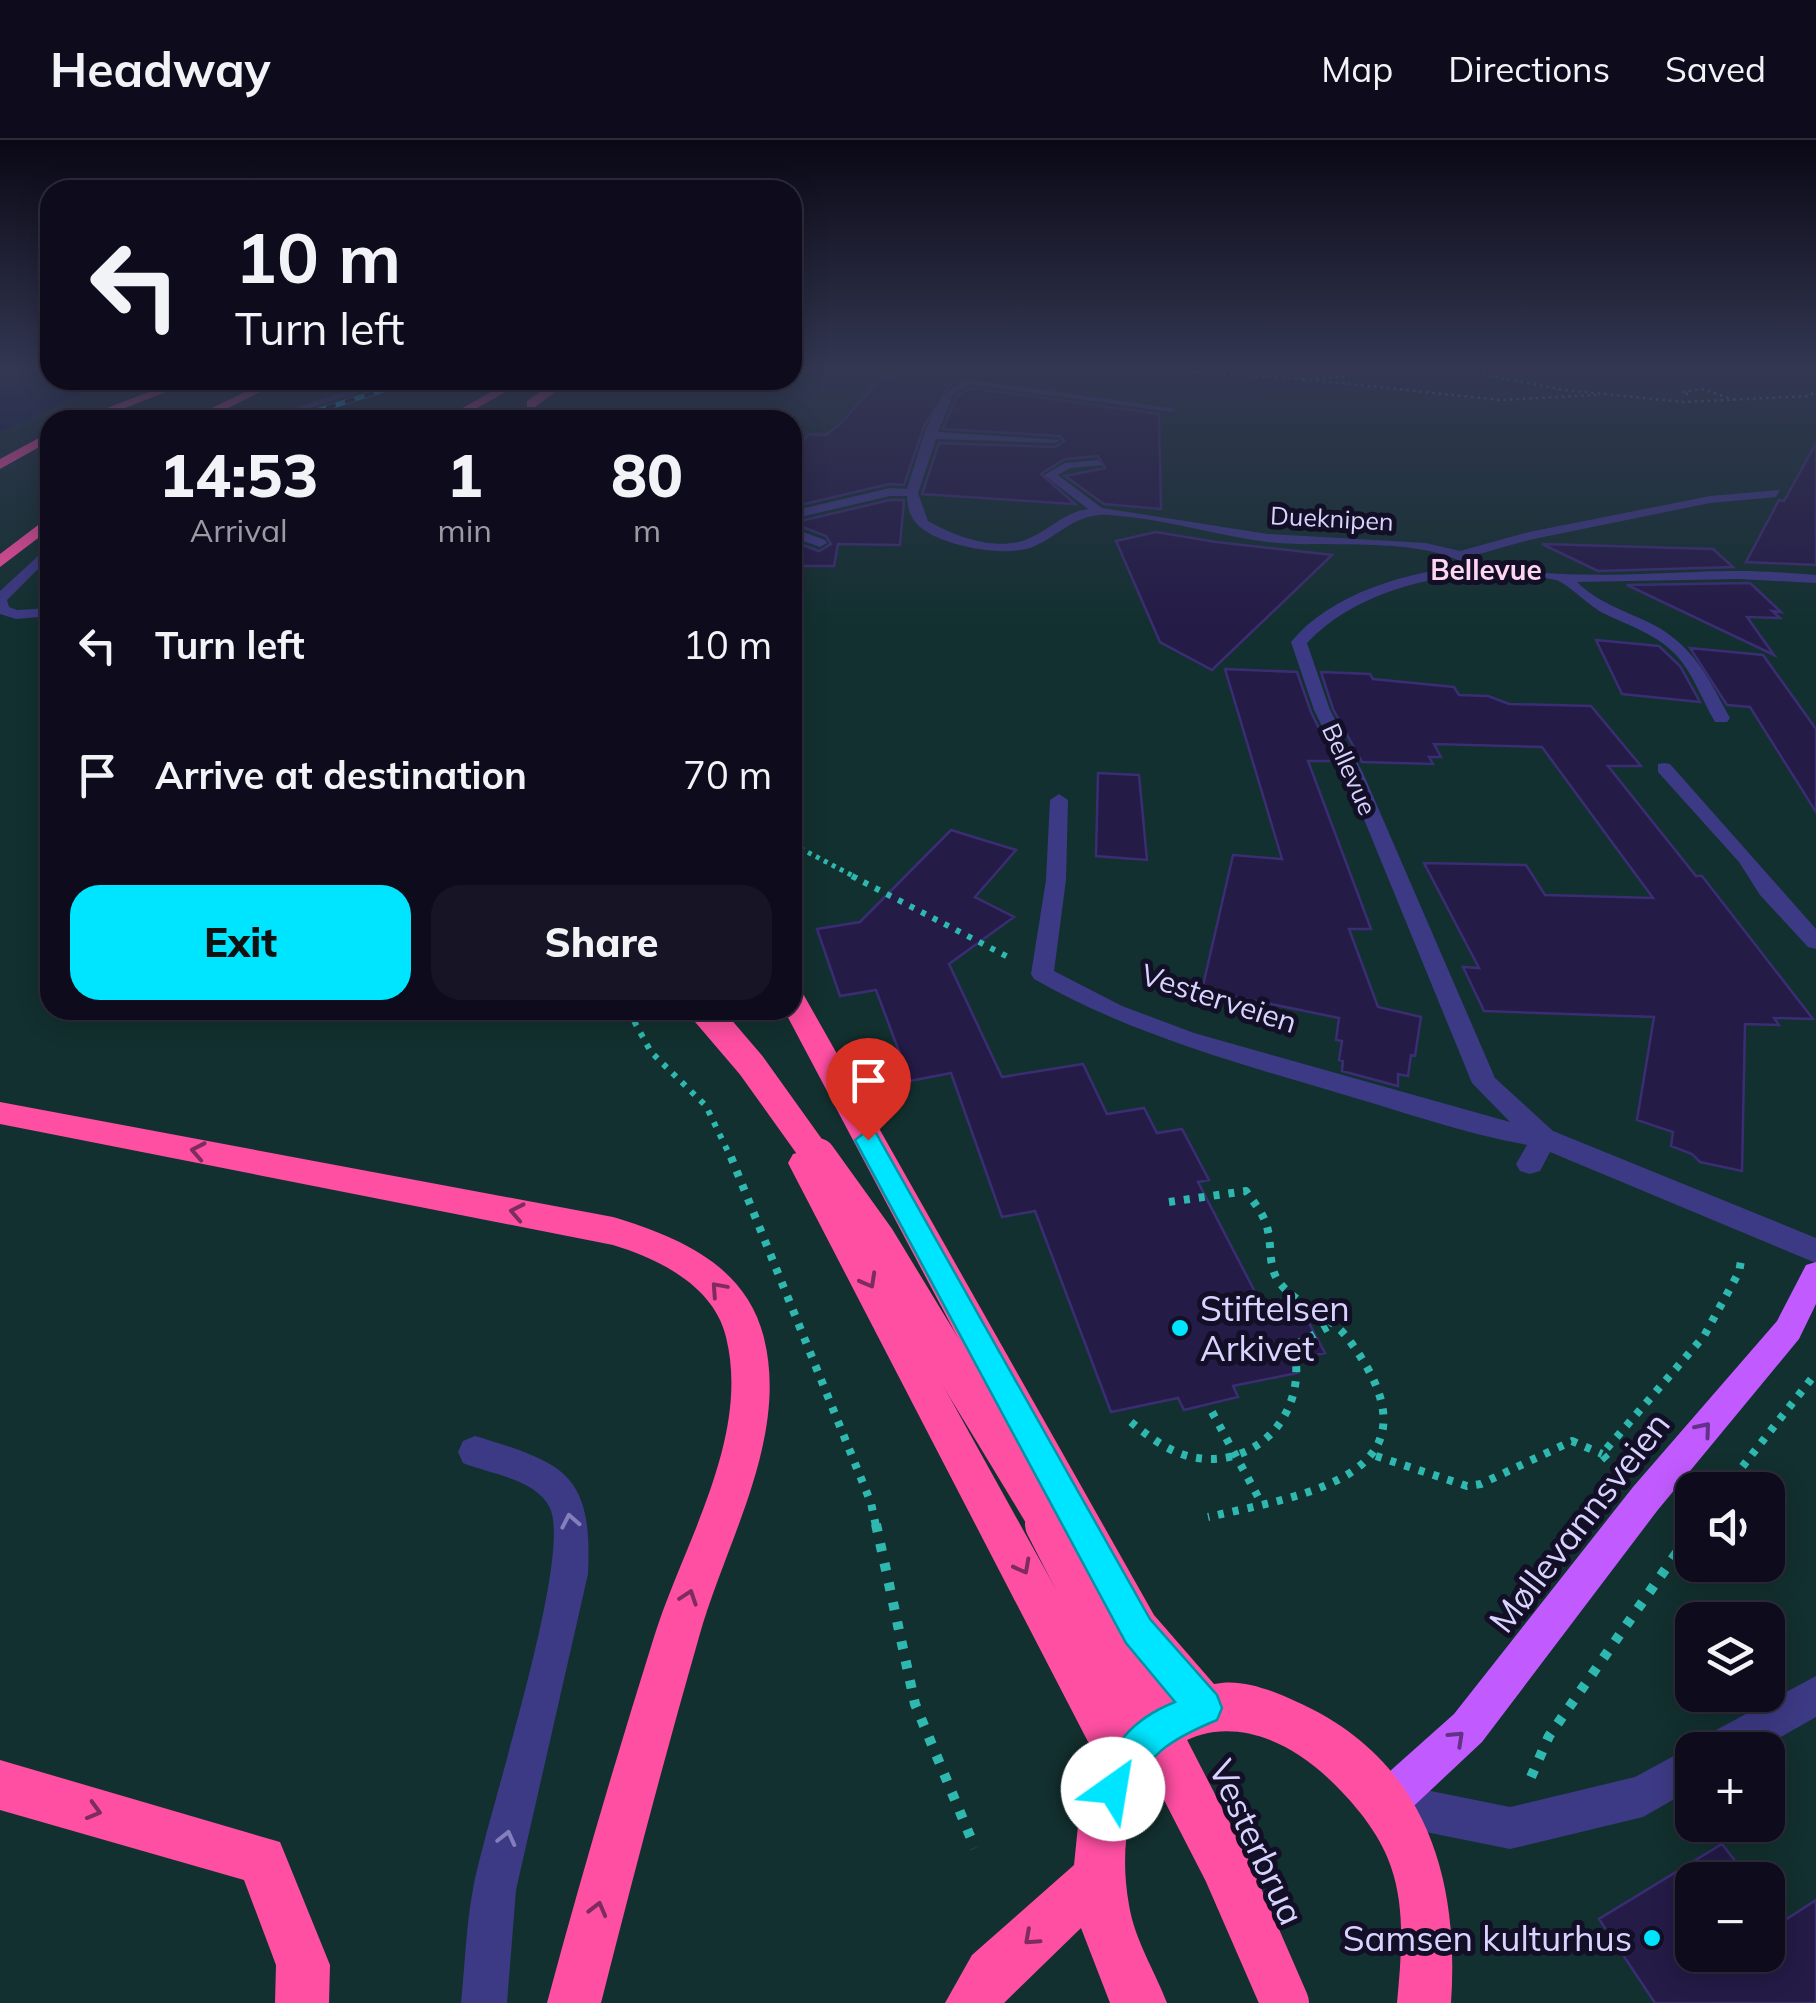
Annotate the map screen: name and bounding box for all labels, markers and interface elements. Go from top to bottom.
text: Headway [50,39,270,99]
text: Map [1321,47,1393,91]
text: Directions [1448,47,1610,91]
text: Saved [1665,47,1766,91]
text: 10 m [235,213,401,301]
icon: left [70,220,200,350]
text: Turn left [235,300,404,356]
text: 14:53 [159,437,319,512]
text: 1 [447,437,483,512]
text: 80 [611,437,683,512]
street label: Dueknipen [1270,499,1394,537]
text: Arrival [190,510,288,550]
text: min [438,510,492,550]
text: m [633,510,661,550]
district label: Bellevue [1430,552,1542,587]
icon: left [70,618,125,673]
text: Turn left [155,621,305,669]
text: 10 m [683,621,772,669]
street label: Bellevue [1316,718,1384,820]
icon: arrive [70,748,125,803]
text: Arrive at destination [155,751,527,799]
text: 70 m [683,751,772,799]
button: Exit [70,885,411,1000]
button: Share [431,885,772,1000]
street label: Vesterveien [1136,955,1302,1041]
pin [826,1038,911,1141]
icon: arrive [841,1053,896,1108]
one-way arrow [190,1141,206,1162]
one-way arrow [509,1203,526,1224]
one-way arrow [857,1270,876,1289]
one-way arrow [712,1282,730,1301]
place label: Stiftelsen Arkivet [1200,1286,1350,1370]
marker: Stiftelsen Arkivet [1169,1317,1191,1339]
street label: Møllevannsveien [1479,1403,1679,1641]
one-way arrow [1692,1423,1710,1441]
map controls [1675,1472,1785,1972]
button: sound [1675,1472,1785,1582]
one-way arrow [561,1513,582,1530]
one-way arrow [1011,1557,1031,1575]
one-way arrow [678,1589,698,1606]
button: layers [1675,1602,1785,1712]
one-way arrow [1446,1732,1464,1750]
button: + [1675,1732,1785,1842]
position arrow [1061,1737,1165,1841]
street label: Vesterbrua [1200,1752,1314,1932]
one-way arrow [85,1800,102,1821]
one-way arrow [495,1829,516,1847]
button: − [1675,1862,1785,1972]
one-way arrow [587,1901,608,1918]
place label: Samsen kulturhus [1343,1916,1632,1960]
one-way arrow [1024,1926,1043,1944]
marker: Samsen kulturhus [1641,1927,1663,1949]

